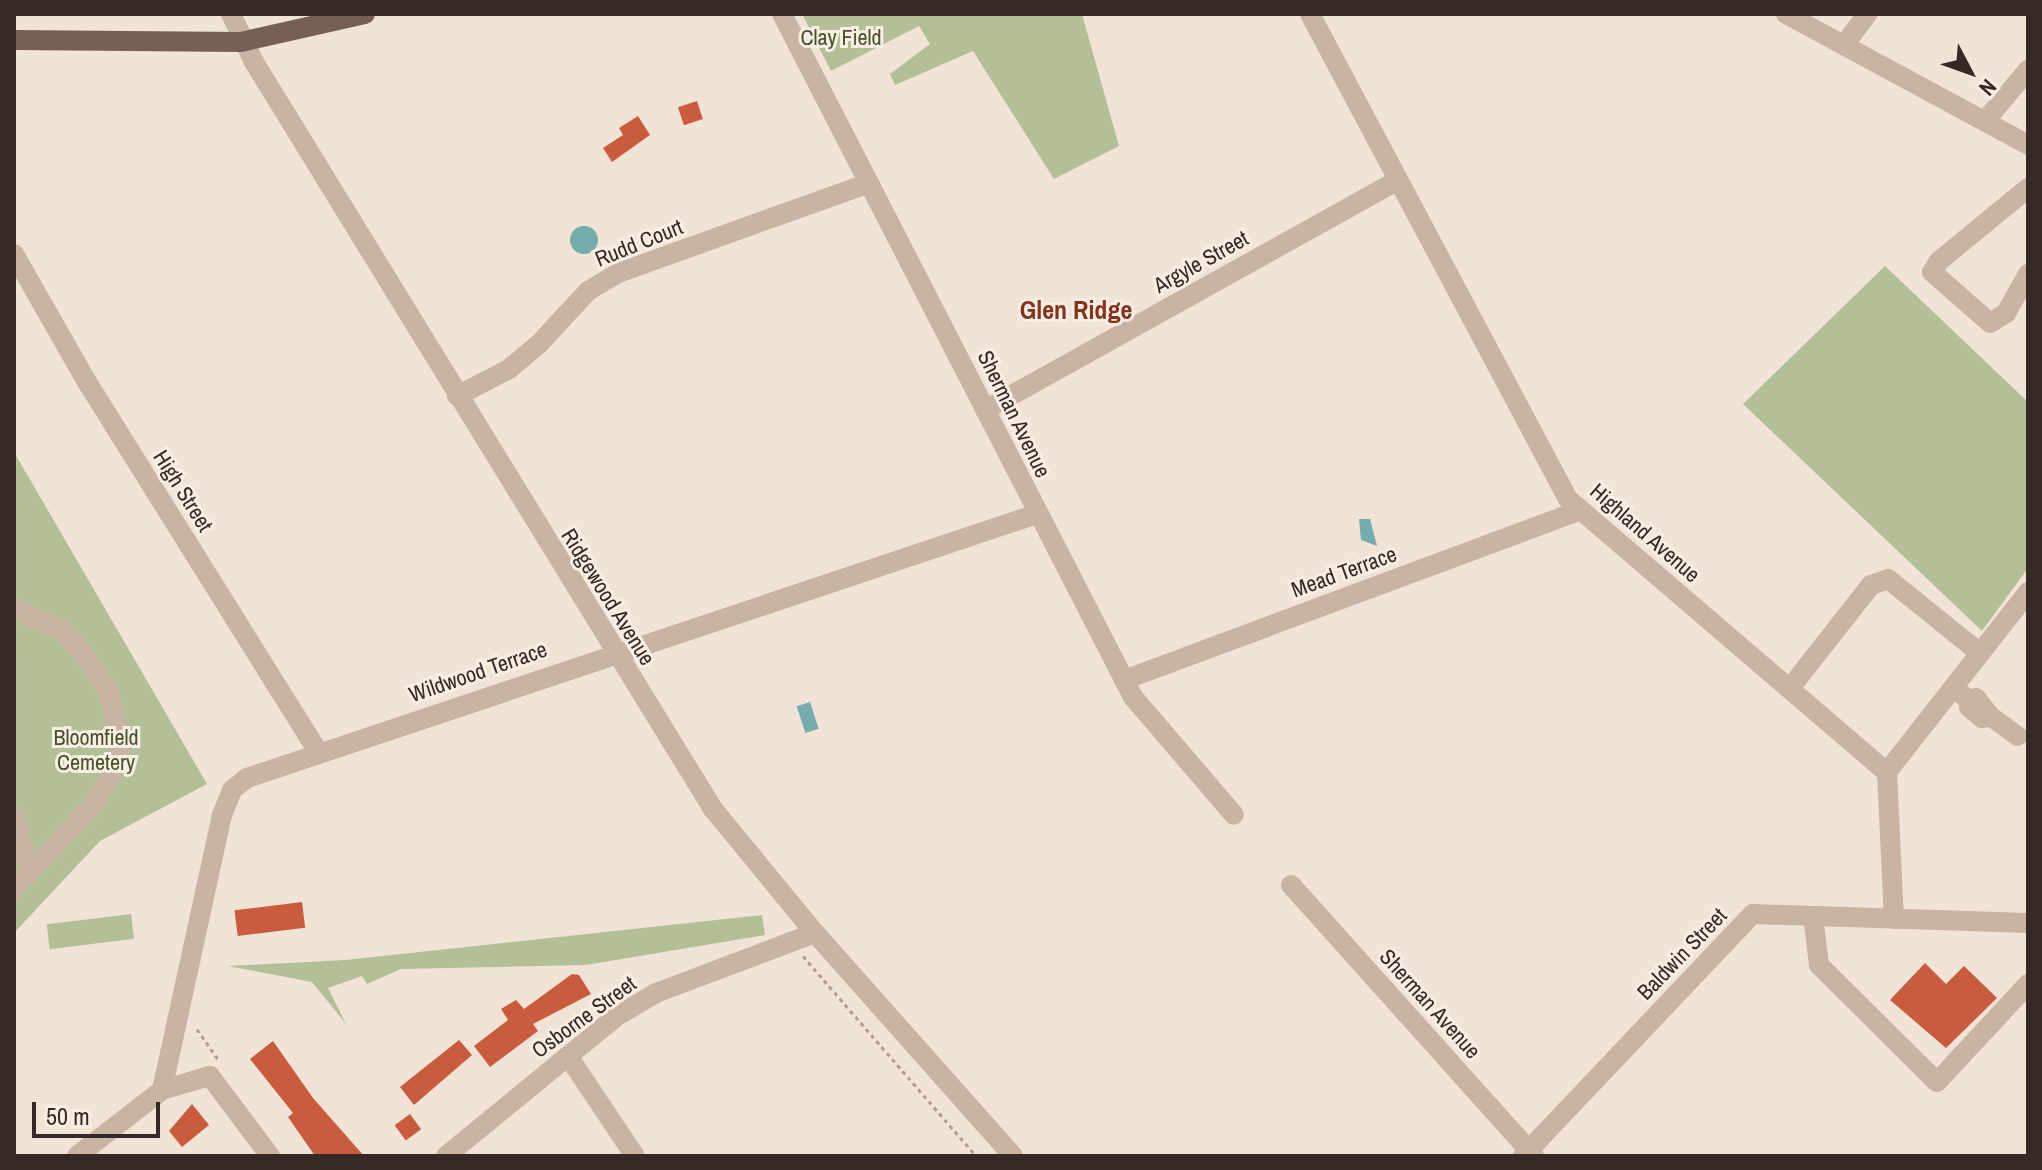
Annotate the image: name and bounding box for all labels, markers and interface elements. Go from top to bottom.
park label: Clay Field [800,25,882,51]
north arrow [1930,32,2010,112]
text: N [1973,73,2004,103]
street label: Rudd Court [591,213,687,273]
street label: Argyle Street [1149,225,1253,299]
district label: Glen Ridge [1020,294,1132,326]
street label: Sherman Avenue [972,346,1056,482]
street label: High Street [148,445,218,537]
street label: Highland Avenue [1584,478,1706,588]
street label: Ridgewood Avenue [555,523,661,671]
street label: Mead Terrace [1288,541,1400,603]
street label: Wildwood Terrace [405,636,551,708]
park label: Bloomfield Cemetery [53,724,139,776]
street label: Baldwin Street [1632,903,1732,1005]
street label: Sherman Avenue [1374,943,1486,1065]
street label: Osborne Street [527,970,641,1064]
scale bar [36,1086,164,1136]
text: 50 m [46,1100,90,1132]

